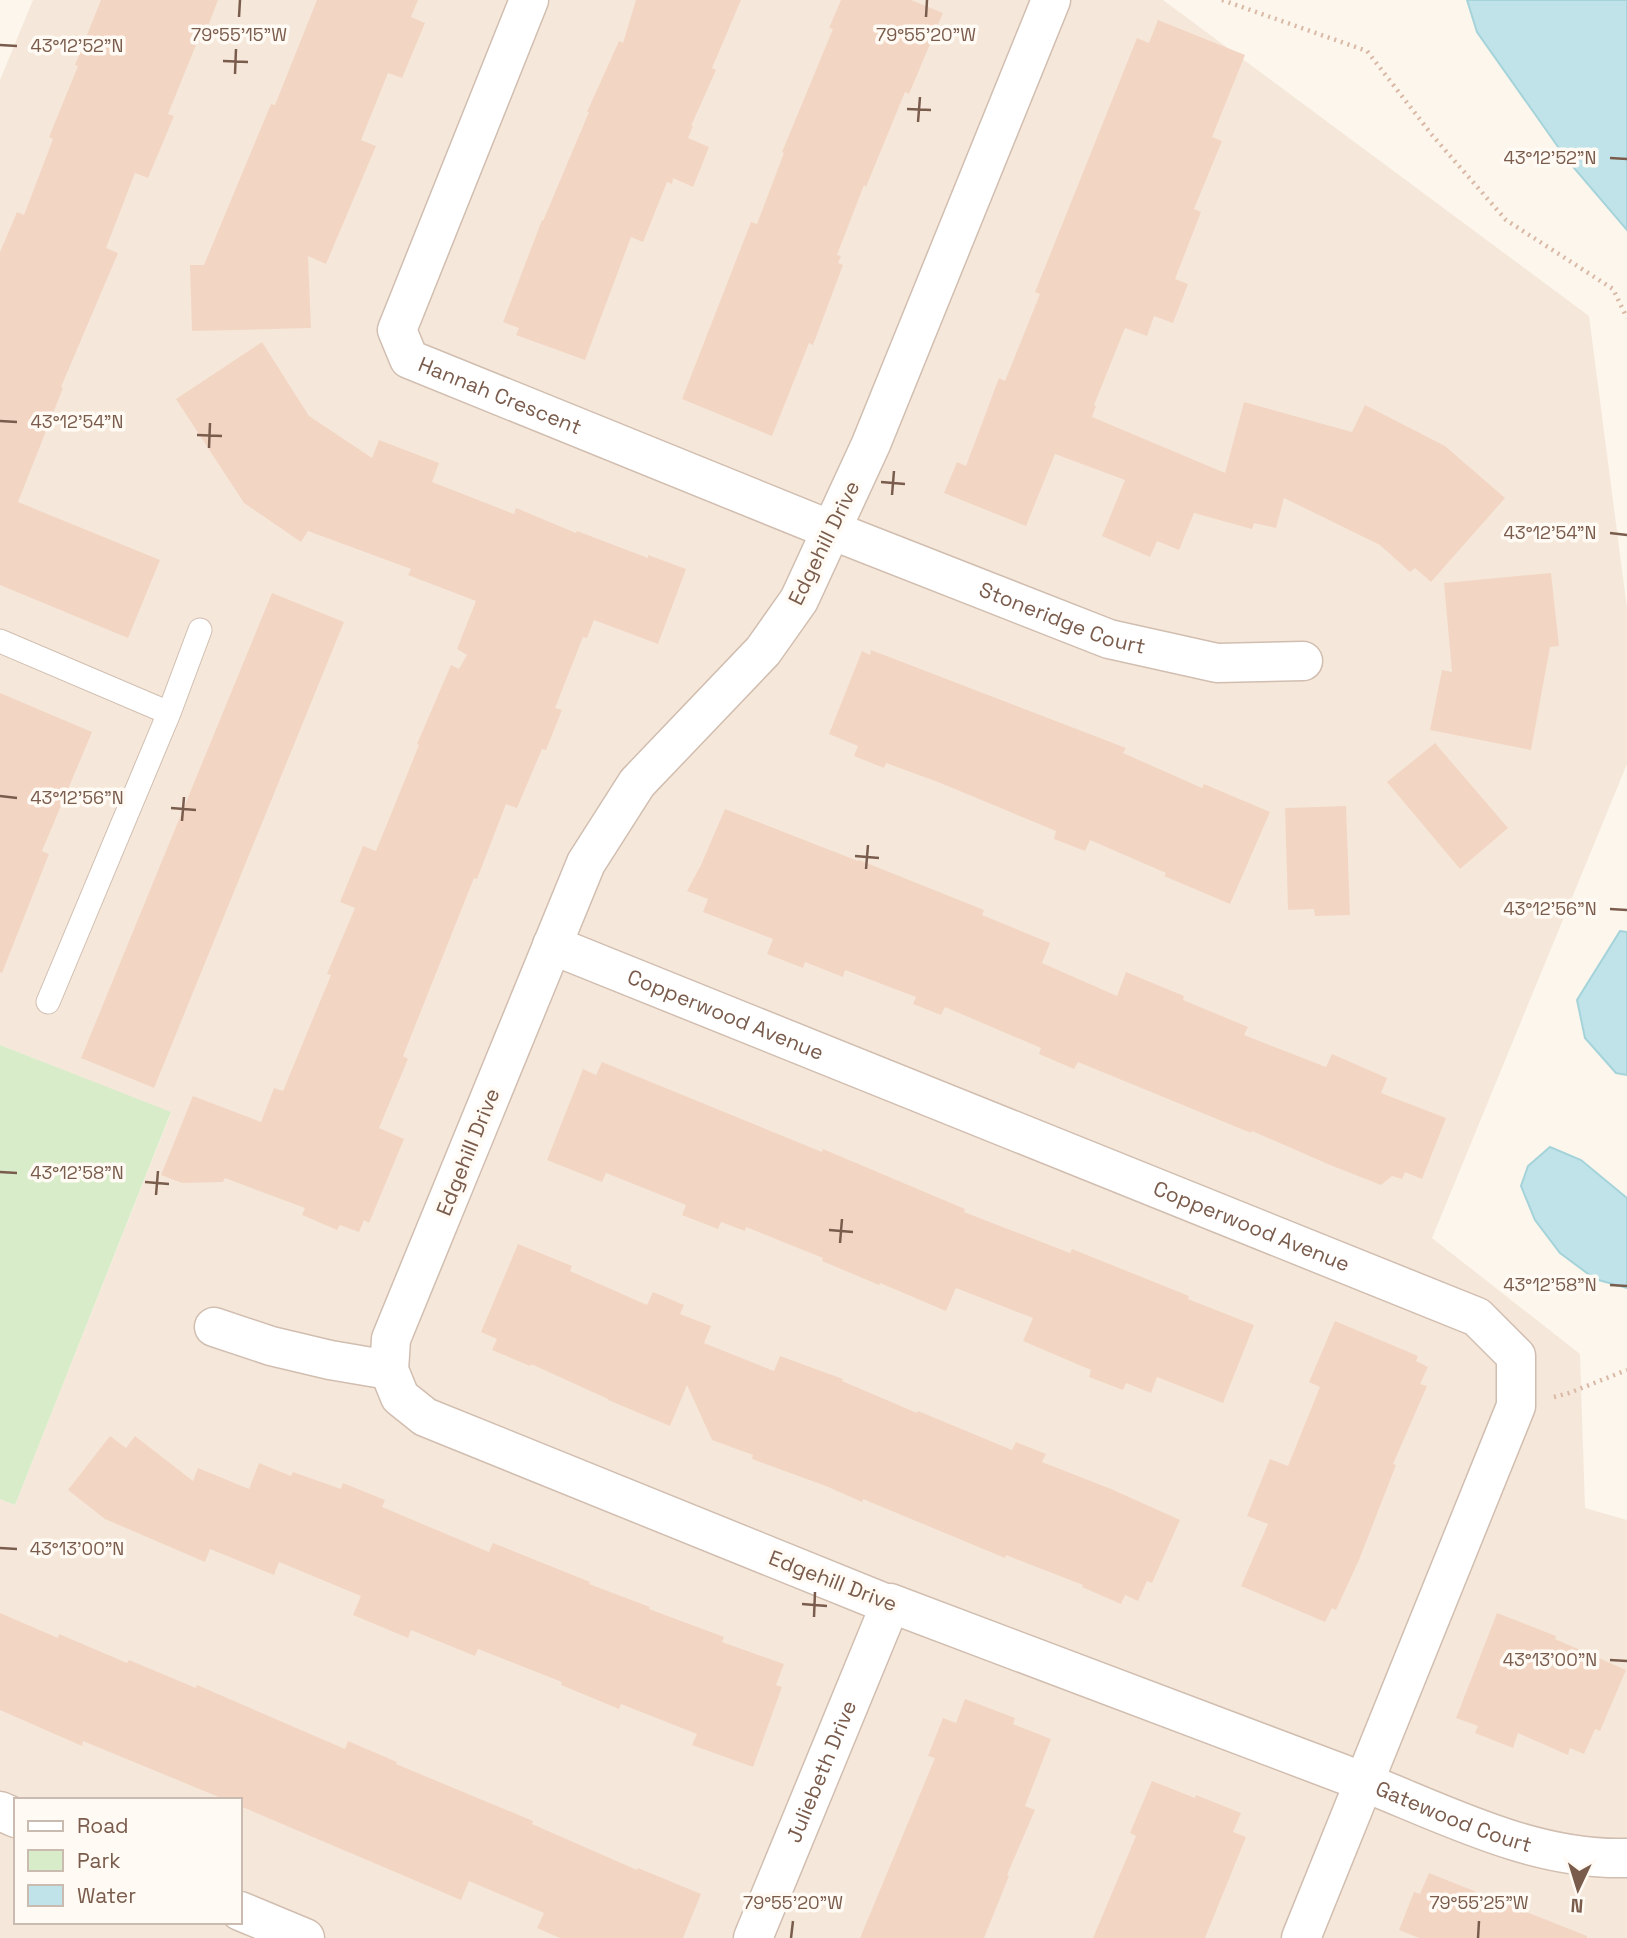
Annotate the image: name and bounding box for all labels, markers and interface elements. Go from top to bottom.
text: 79°55'15"W [191,23,287,46]
text: 79°55'20"W [876,23,976,46]
text: 43°12'52"N [31,34,123,57]
text: 43°12'52"N [1504,146,1596,169]
street label: Hannah Crescent [415,350,586,441]
text: 43°12'54"N [31,410,123,433]
street label: Edgehill Drive [782,476,865,609]
text: 43°12'54"N [1504,521,1596,544]
street label: Stoneridge Court [975,575,1148,660]
text: 43°12'56"N [30,786,124,809]
text: 43°12'56"N [1503,897,1597,920]
street label: Copperwood Avenue [624,963,828,1066]
street label: Edgehill Drive [430,1084,505,1220]
text: 43°12'58"N [30,1161,124,1184]
street label: Copperwood Avenue [1150,1174,1354,1277]
text: 43°12'58"N [1503,1273,1597,1296]
text: 43°13'00"N [30,1537,124,1560]
street label: Edgehill Drive [765,1544,901,1617]
text: 43°13'00"N [1503,1648,1597,1671]
street label: Juliebeth Drive [780,1696,862,1847]
street label: Gatewood Court [1372,1774,1535,1858]
legend [14,1798,242,1924]
text: Road [77,1812,129,1839]
text: Park [77,1847,121,1874]
north arrow [1543,1854,1613,1924]
text: Water [77,1882,136,1909]
text: 79°55'20"W [743,1891,843,1914]
text: 79°55'25"W [1429,1891,1529,1914]
text: N [1570,1893,1584,1918]

